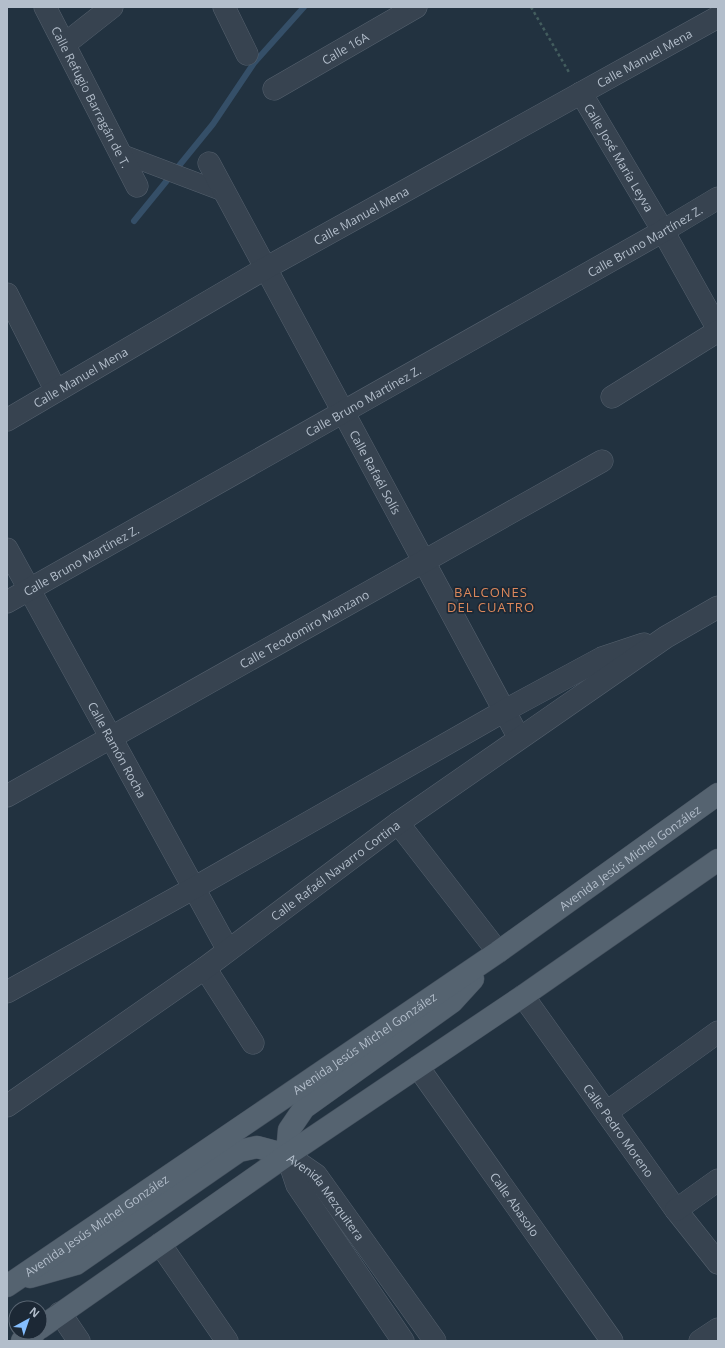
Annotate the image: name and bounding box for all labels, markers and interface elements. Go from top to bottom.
street label: Calle Refugio Barragán de T. [48,23,135,171]
street label: Calle Manuel Mena [593,25,695,91]
street label: Calle 16A [318,28,372,68]
street label: Calle José María Leyva [581,100,658,215]
street label: Calle Manuel Mena [310,182,412,249]
street label: Calle Bruno Martínez Z. [584,201,706,281]
street label: Calle Manuel Mena [30,343,131,411]
street label: Calle Bruno Martínez Z. [302,361,424,440]
street label: Calle Rafaél Solís [346,427,405,517]
street label: Calle Bruno Martínez Z. [20,521,142,600]
district label: BALCONES DEL CUATRO [447,583,535,616]
street label: Calle Teodomiro Manzano [236,585,372,672]
street label: Calle Ramón Rocha [84,698,151,801]
street label: Avenida Jesús Michel González [555,801,704,914]
street label: Calle Rafaél Navarro Cortina [267,816,403,924]
street label: Avenida Jesús Michel González [289,988,440,1098]
street label: Calle Pedro Moreno [580,1080,658,1180]
street label: Avenida Mezquitera [284,1149,369,1244]
street label: Calle Abasolo [486,1169,544,1240]
street label: Avenida Jesús Michel González [21,1170,172,1280]
north arrow [8,1300,48,1340]
text: N [26,1303,43,1321]

